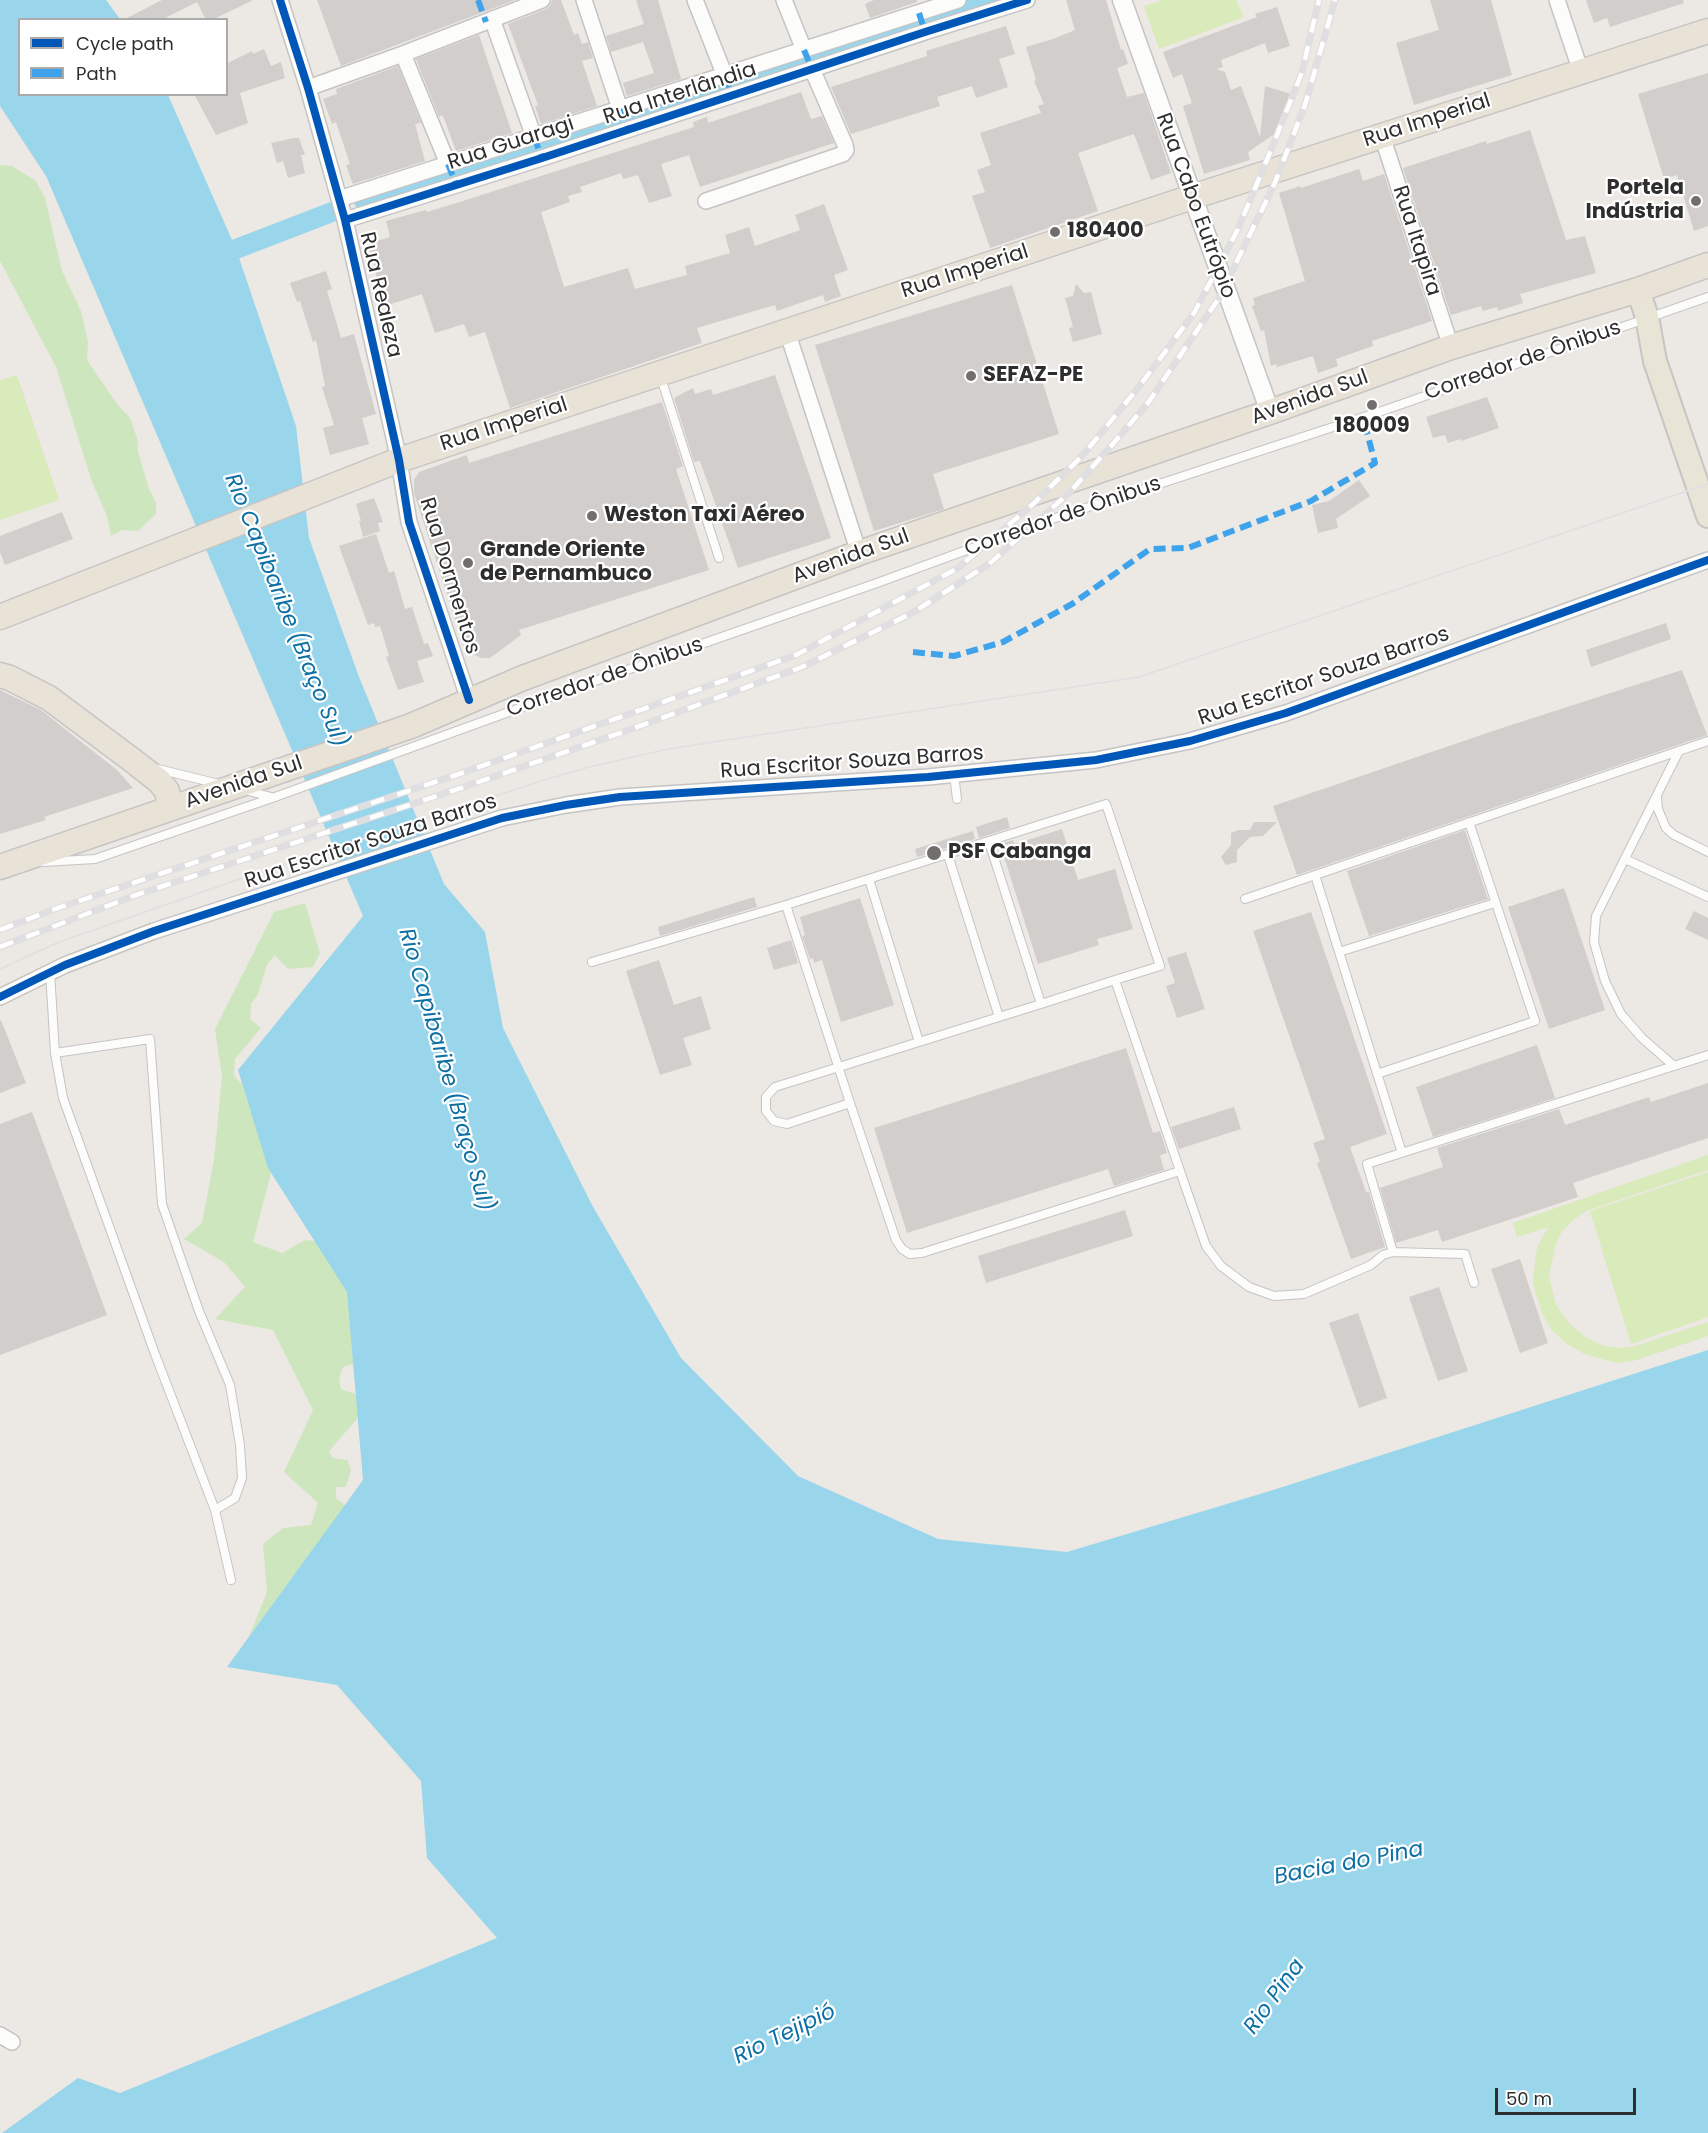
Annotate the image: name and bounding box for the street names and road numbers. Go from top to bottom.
street label: Rua Interlândia [600,57,760,131]
street label: Rua Imperial [1360,89,1494,153]
street label: Rua Cabo Eutrópio [1150,110,1240,302]
street label: Rua Guaragi [445,112,577,176]
street label: Rua Itapira [1386,183,1446,299]
street label: Rua Realeza [353,230,407,360]
street label: Rua Imperial [898,240,1032,304]
street label: Corredor de Ônibus [1422,316,1624,406]
street label: Avenida Sul [1248,365,1372,431]
street label: Rua Imperial [437,393,571,457]
street label: Corredor de Ônibus [962,472,1164,562]
street label: Rua Dormentos [413,495,485,657]
street label: Avenida Sul [789,524,913,590]
street label: Rua Escritor Souza Barros [1195,622,1453,732]
street label: Corredor de Ônibus [504,633,706,723]
street label: Rua Escritor Souza Barros [720,741,984,785]
street label: Avenida Sul [182,751,306,815]
street label: Rua Escritor Souza Barros [242,789,500,895]

